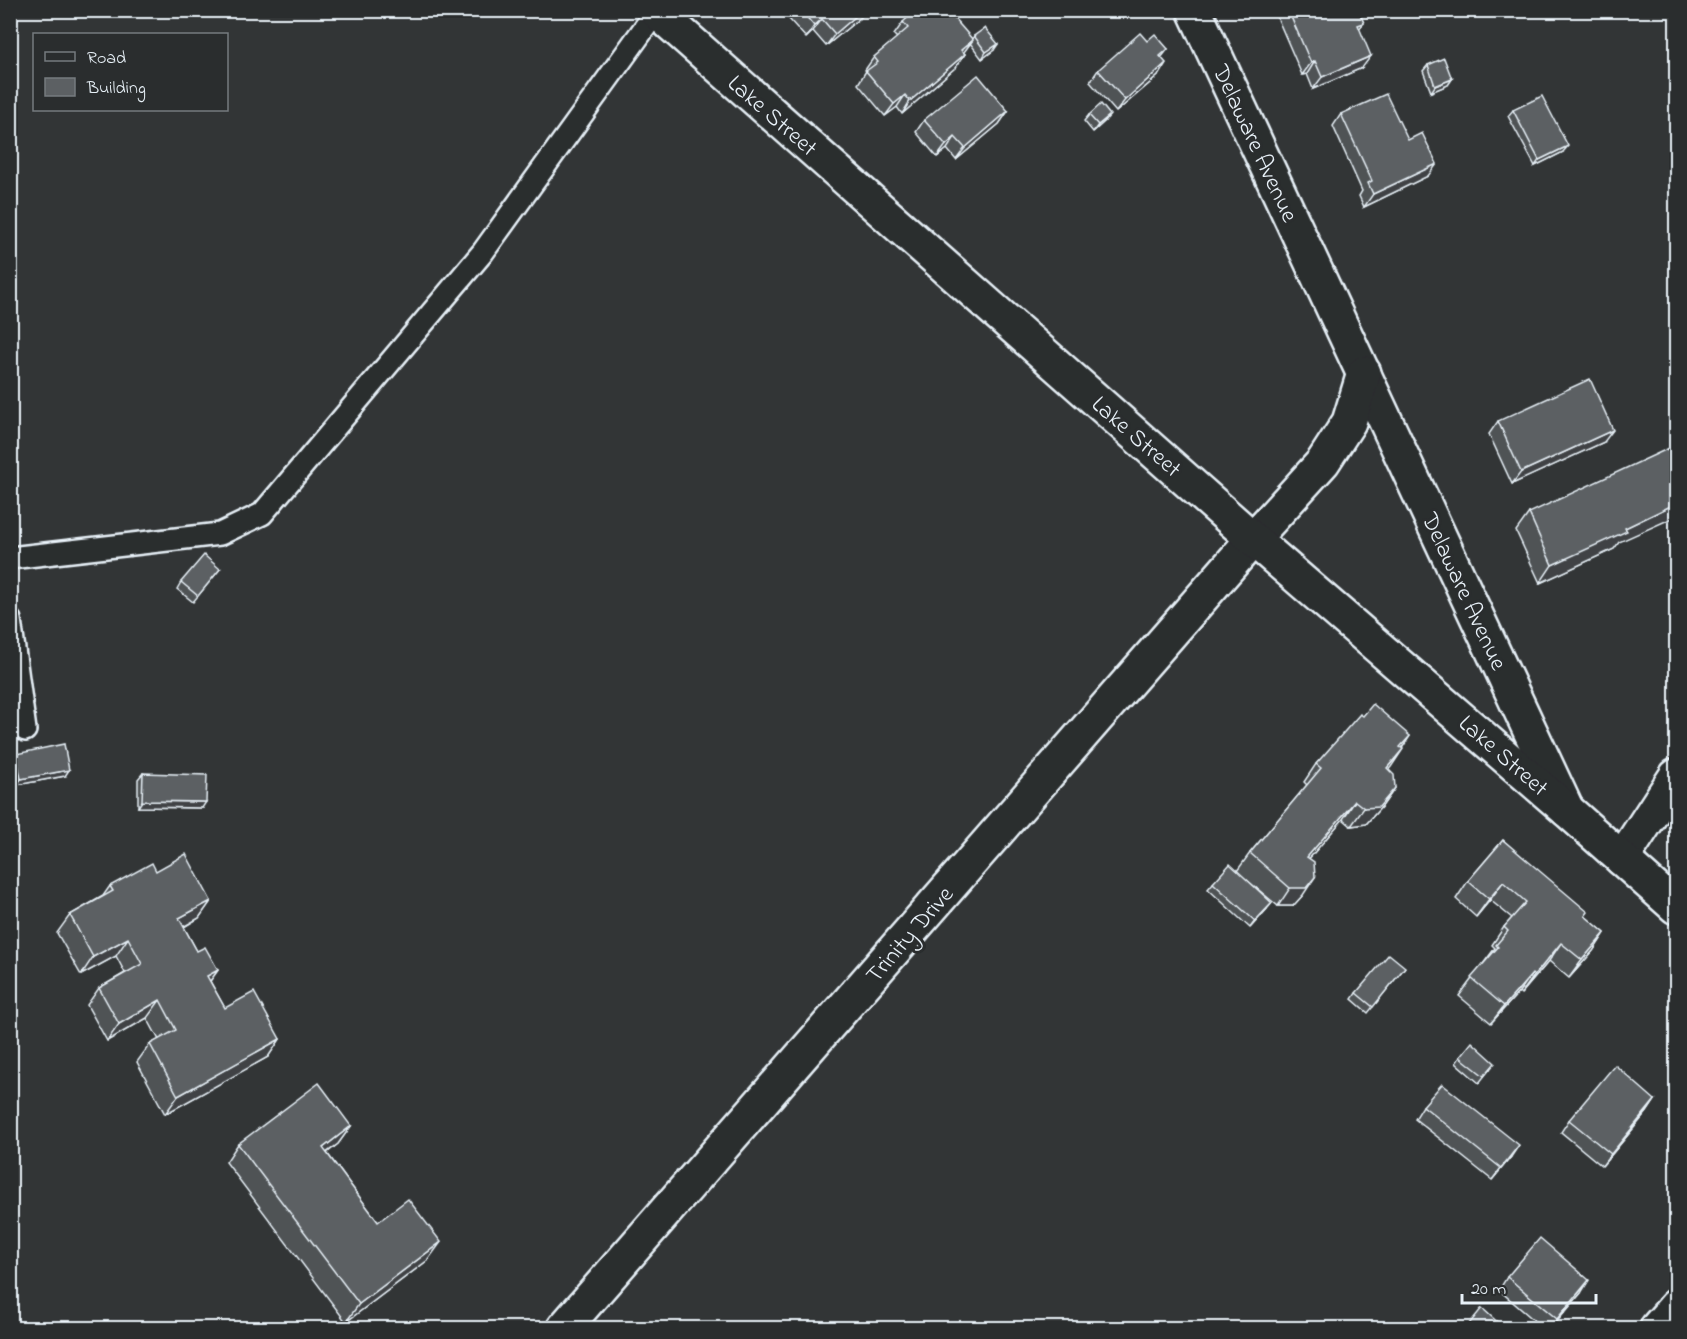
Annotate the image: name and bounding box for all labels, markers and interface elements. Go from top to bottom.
legend [33,33,228,111]
text: Road [87,46,126,72]
street label: Delaware Avenue [1202,59,1306,229]
street label: Lake Street [719,68,824,166]
text: Building [86,76,146,103]
street label: Lake Street [1083,389,1188,487]
street label: Delaware Avenue [1411,507,1515,677]
street label: Lake Street [1450,708,1555,806]
street label: Trinity Drive [859,879,964,993]
scale bar [1462,1267,1596,1305]
text: 20 m [1471,1277,1506,1303]

